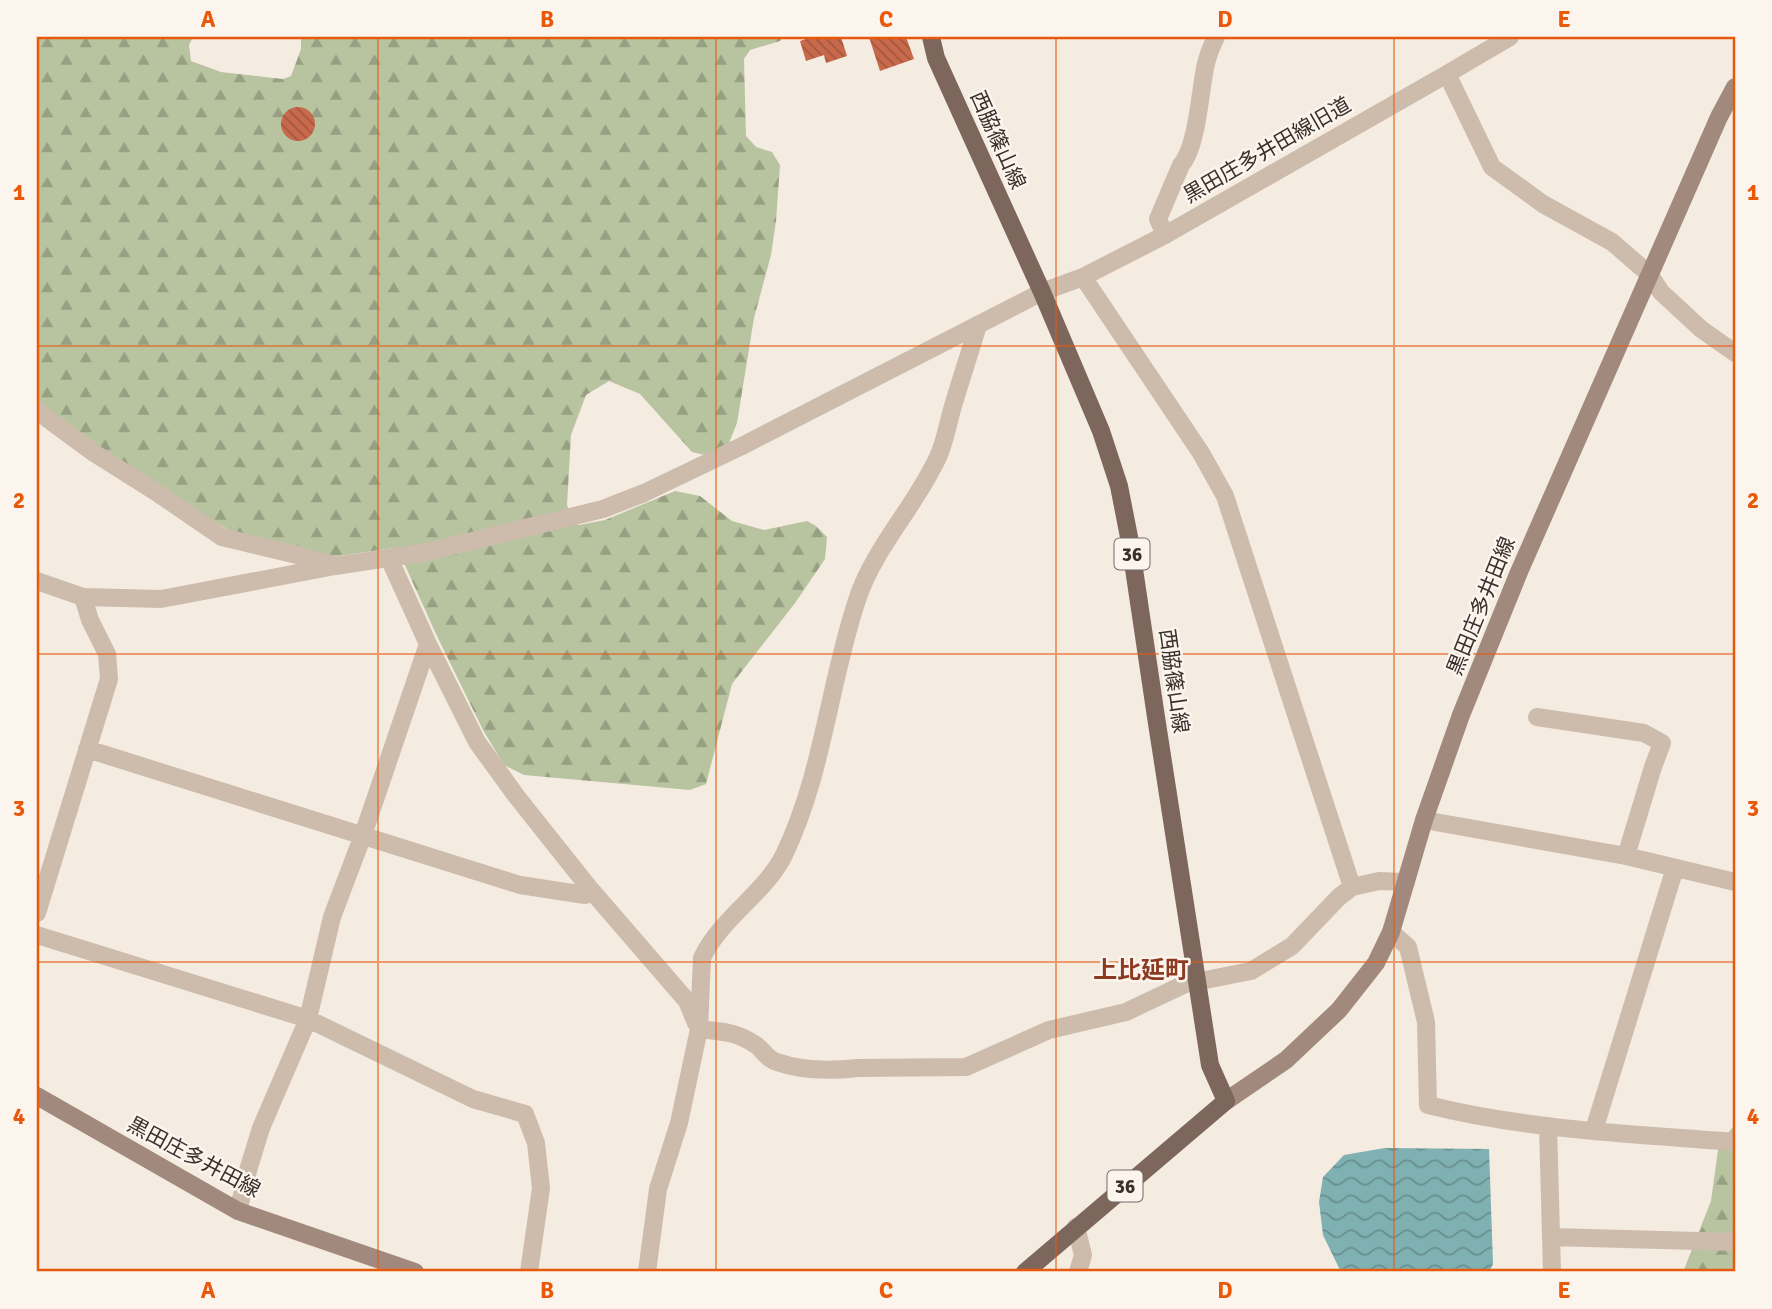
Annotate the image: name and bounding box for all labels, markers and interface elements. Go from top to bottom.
text: A [201,5,216,34]
text: B [540,5,554,34]
text: C [879,5,893,34]
text: D [1217,5,1233,34]
text: E [1557,5,1571,34]
street label: 西脇篠山線 [965,87,1031,193]
street label: 黒田庄多井田線旧道 [1179,91,1355,209]
text: 1 [13,178,25,207]
text: 1 [1747,178,1759,207]
text: 2 [13,486,25,515]
text: 2 [1747,486,1759,515]
street label: 黒田庄多井田線 [1441,533,1521,679]
road number: 36 [1114,538,1150,569]
street label: 西脇篠山線 [1154,627,1194,735]
text: 3 [13,794,25,823]
text: 3 [1747,794,1759,823]
district label: 上比延町 [1093,955,1189,985]
text: 4 [13,1102,25,1131]
text: 4 [1747,1102,1759,1131]
street label: 黒田庄多井田線 [123,1111,265,1203]
road number: 36 [1108,1170,1142,1202]
text: A [201,1276,216,1305]
text: B [540,1276,554,1305]
text: C [879,1276,893,1305]
text: D [1217,1276,1233,1305]
text: E [1557,1276,1571,1305]

